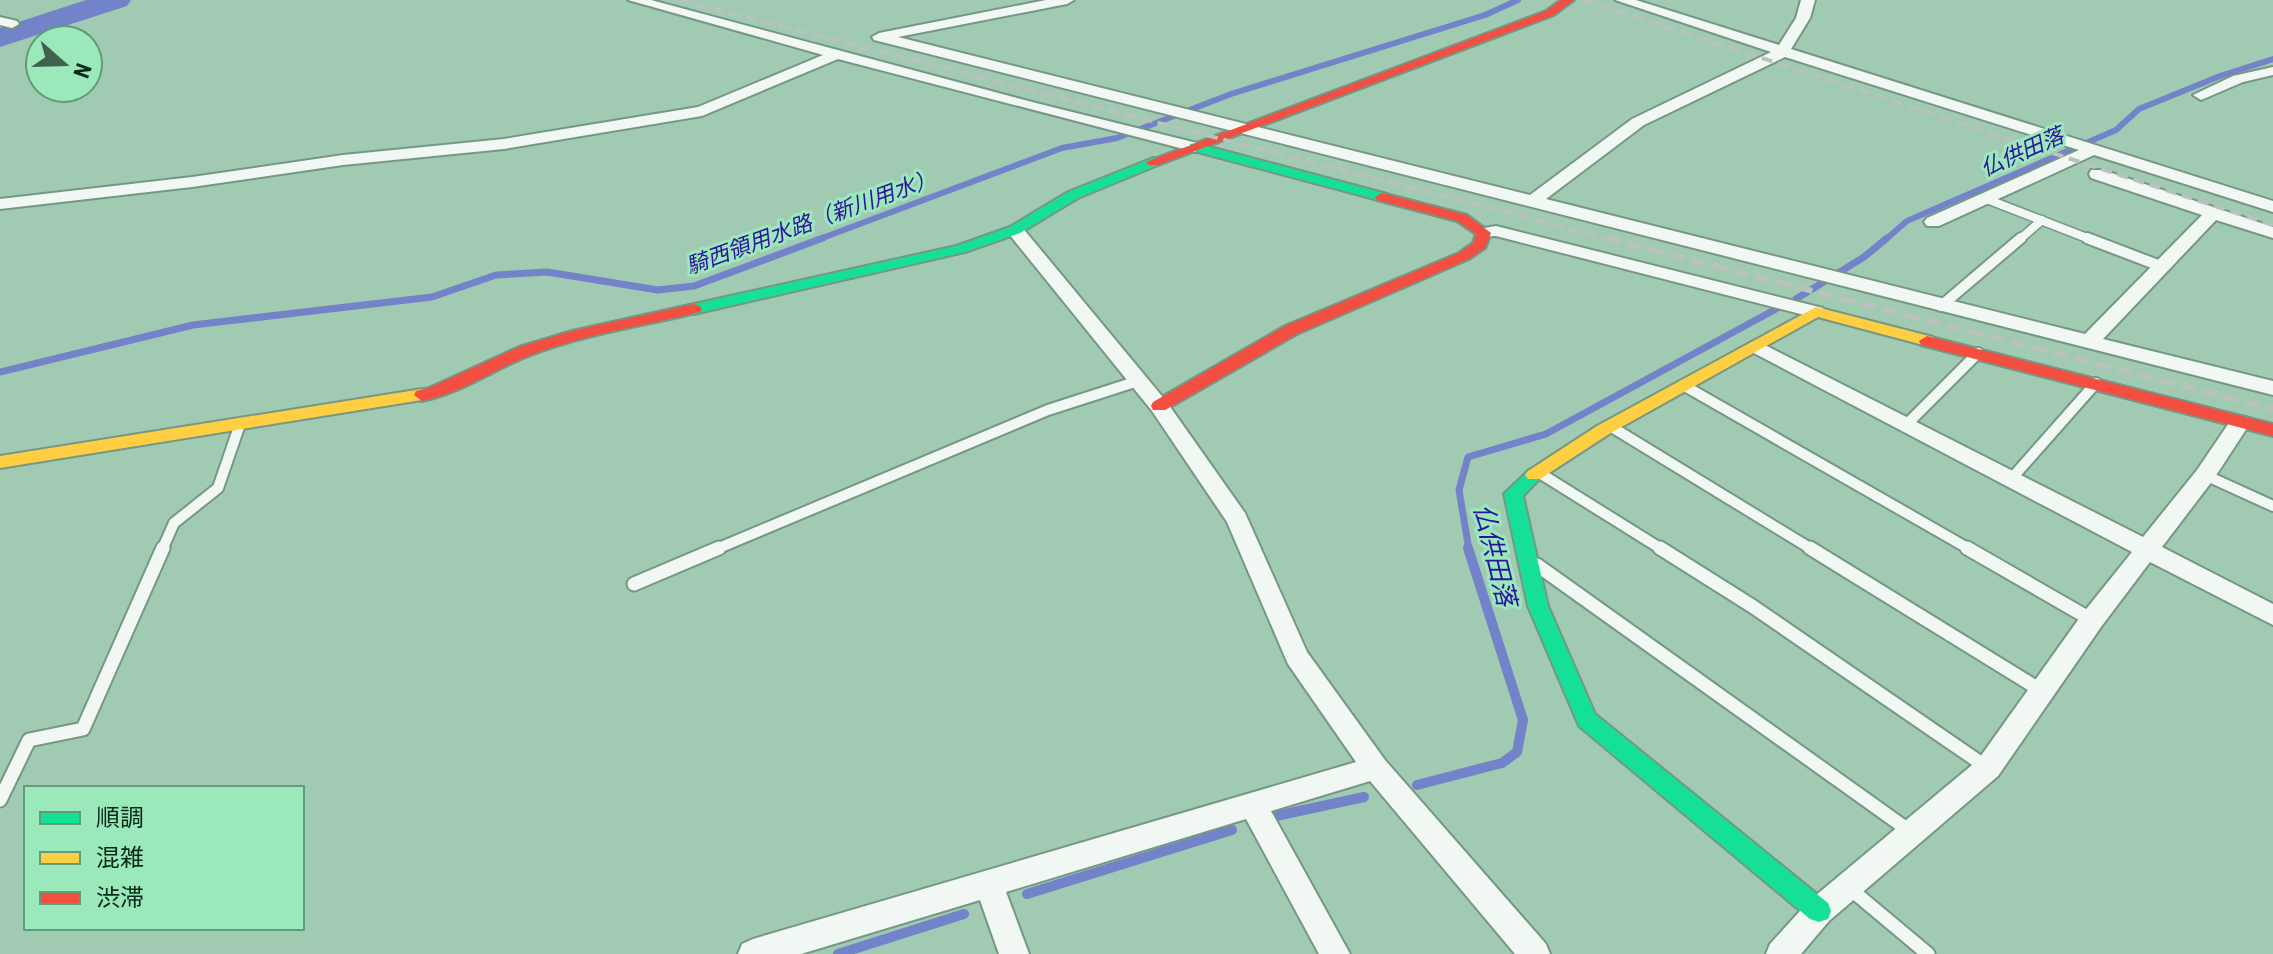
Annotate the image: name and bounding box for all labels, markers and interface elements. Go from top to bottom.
north arrow [24,24,104,104]
text: N [68,60,96,81]
water label: 仏供田落 [1977,121,2070,181]
water label: 騎西領用水路（新川用水） [683,165,939,279]
water label: 仏供田落 [1468,501,1523,613]
legend [24,786,304,930]
text: 順調 [96,804,144,832]
text: 混雑 [96,844,144,872]
text: 渋滞 [96,884,144,912]

